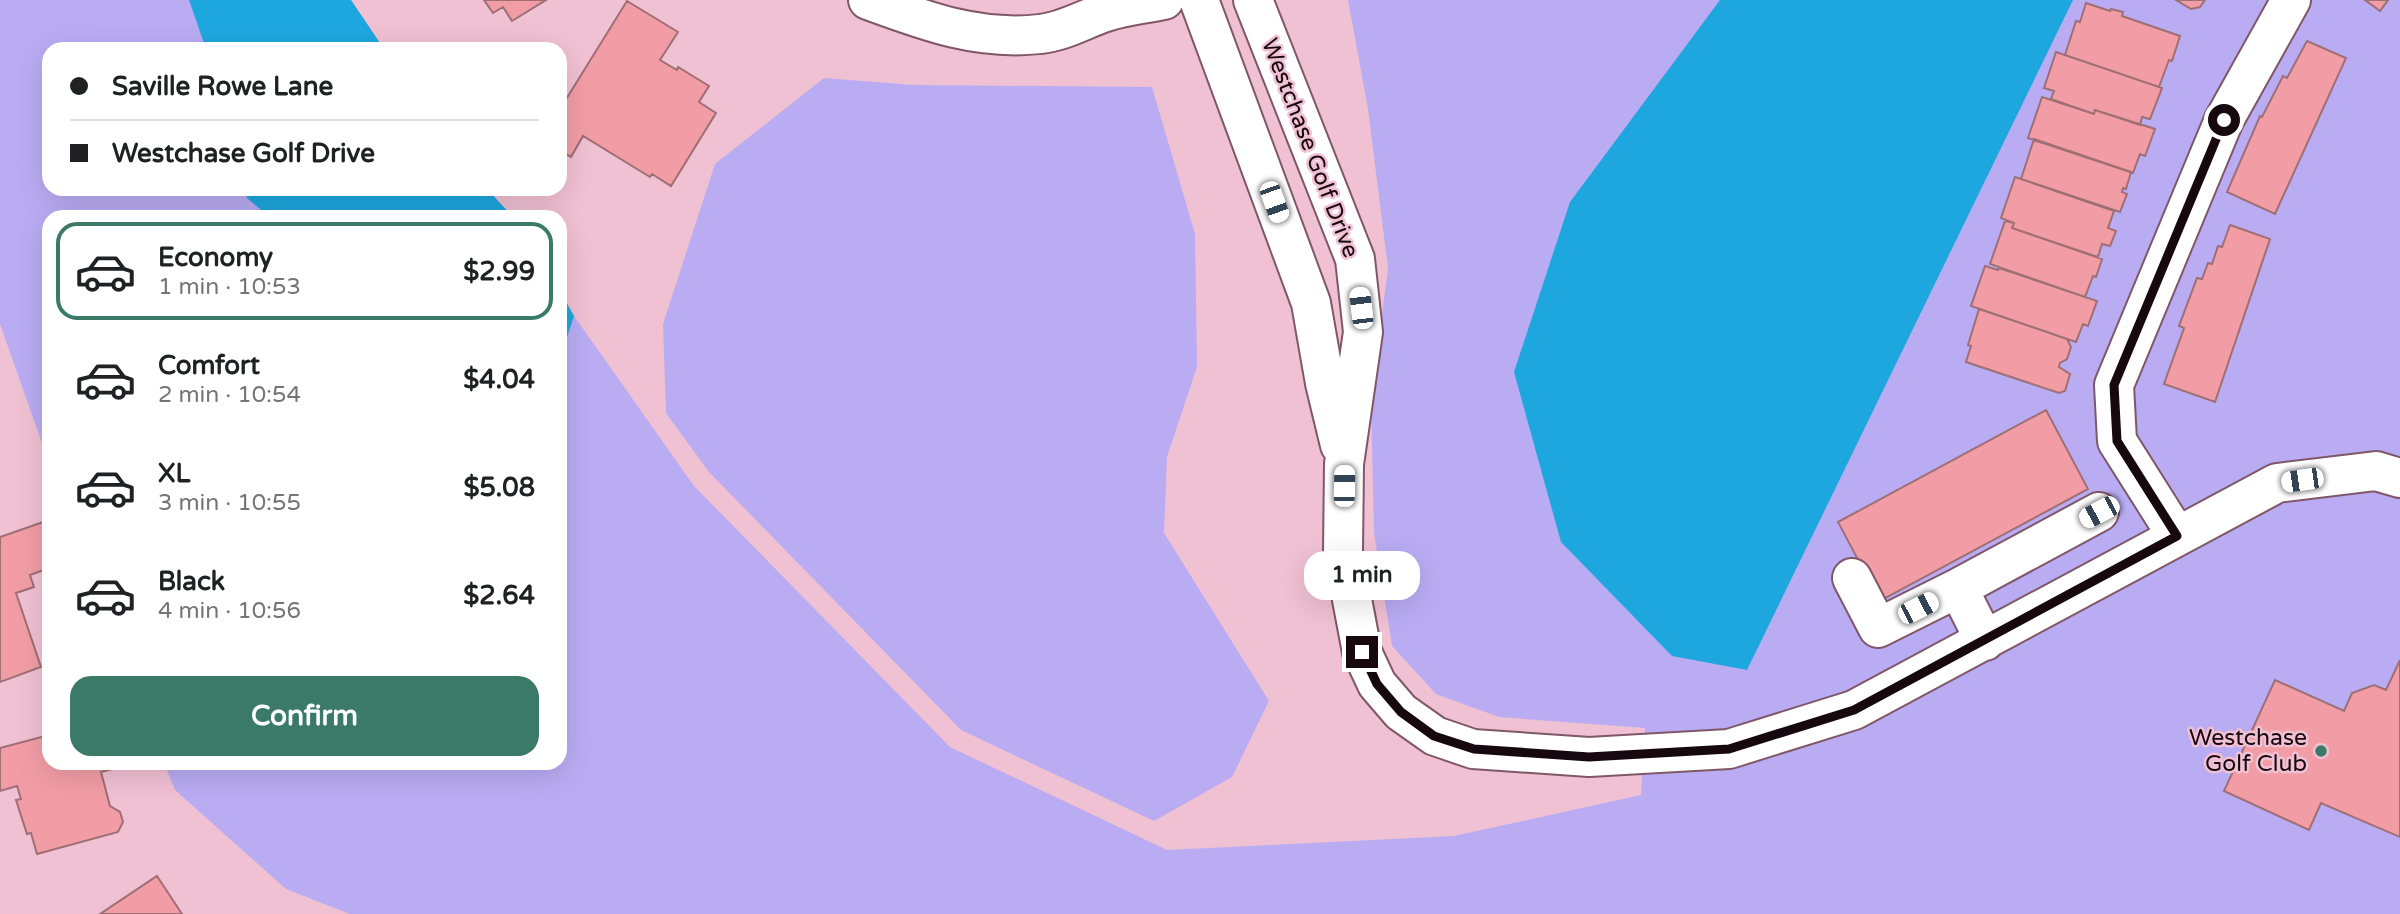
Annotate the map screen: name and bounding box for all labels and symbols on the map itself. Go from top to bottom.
street label: Westchase Golf Drive [1255,34,1365,262]
route start [2208,104,2240,136]
car [1257,179,1292,225]
car [1349,286,1374,330]
car [1334,465,1355,507]
car [2280,467,2325,493]
car [2076,493,2123,531]
callout: 1 min [1304,550,1420,600]
car [1895,589,1942,627]
route end [1346,636,1378,668]
place label: Westchase Golf Club [2189,724,2307,778]
marker: Westchase Golf Club [2313,743,2329,759]

